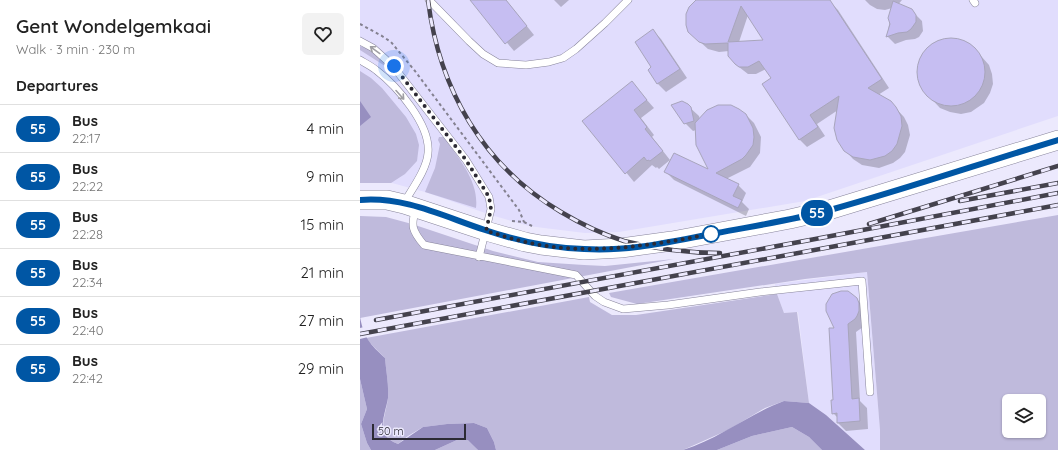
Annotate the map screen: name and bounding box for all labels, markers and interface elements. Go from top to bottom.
button: heart [302,13,344,55]
text: Gent Wondelgemkaai [16,14,211,38]
text: Walk · 3 min · 230 m [16,41,135,57]
one-way arrow [370,46,381,54]
your location [384,56,404,76]
text: Departures [16,76,98,95]
one-way arrow [395,90,405,100]
text: Bus [72,111,98,130]
text: 4 min [306,119,344,138]
text: 55 [30,120,46,138]
text: 22:17 [72,130,100,146]
text: Bus [72,159,98,178]
text: 9 min [306,167,344,186]
text: 55 [30,168,46,186]
text: 22:22 [72,178,103,194]
line badge: 55 [799,200,835,226]
text: 55 [809,204,825,222]
text: Bus [72,207,98,226]
text: 15 min [301,215,344,234]
text: 55 [30,216,46,234]
unlabelled marker [702,225,720,243]
text: 22:28 [72,226,103,242]
text: Bus [72,255,98,274]
text: 21 min [300,263,344,282]
text: 55 [30,264,46,282]
text: 22:34 [72,274,103,290]
text: Bus [72,303,98,322]
text: 27 min [299,311,344,330]
text: 55 [30,312,46,330]
text: 22:40 [72,322,103,338]
text: Bus [72,351,98,370]
text: 29 min [298,359,344,378]
text: 55 [30,360,46,378]
text: 22:42 [72,370,103,386]
map controls [1002,394,1046,438]
button: layers [1002,394,1046,438]
scale bar [372,422,466,441]
text: 50 m [378,424,404,438]

